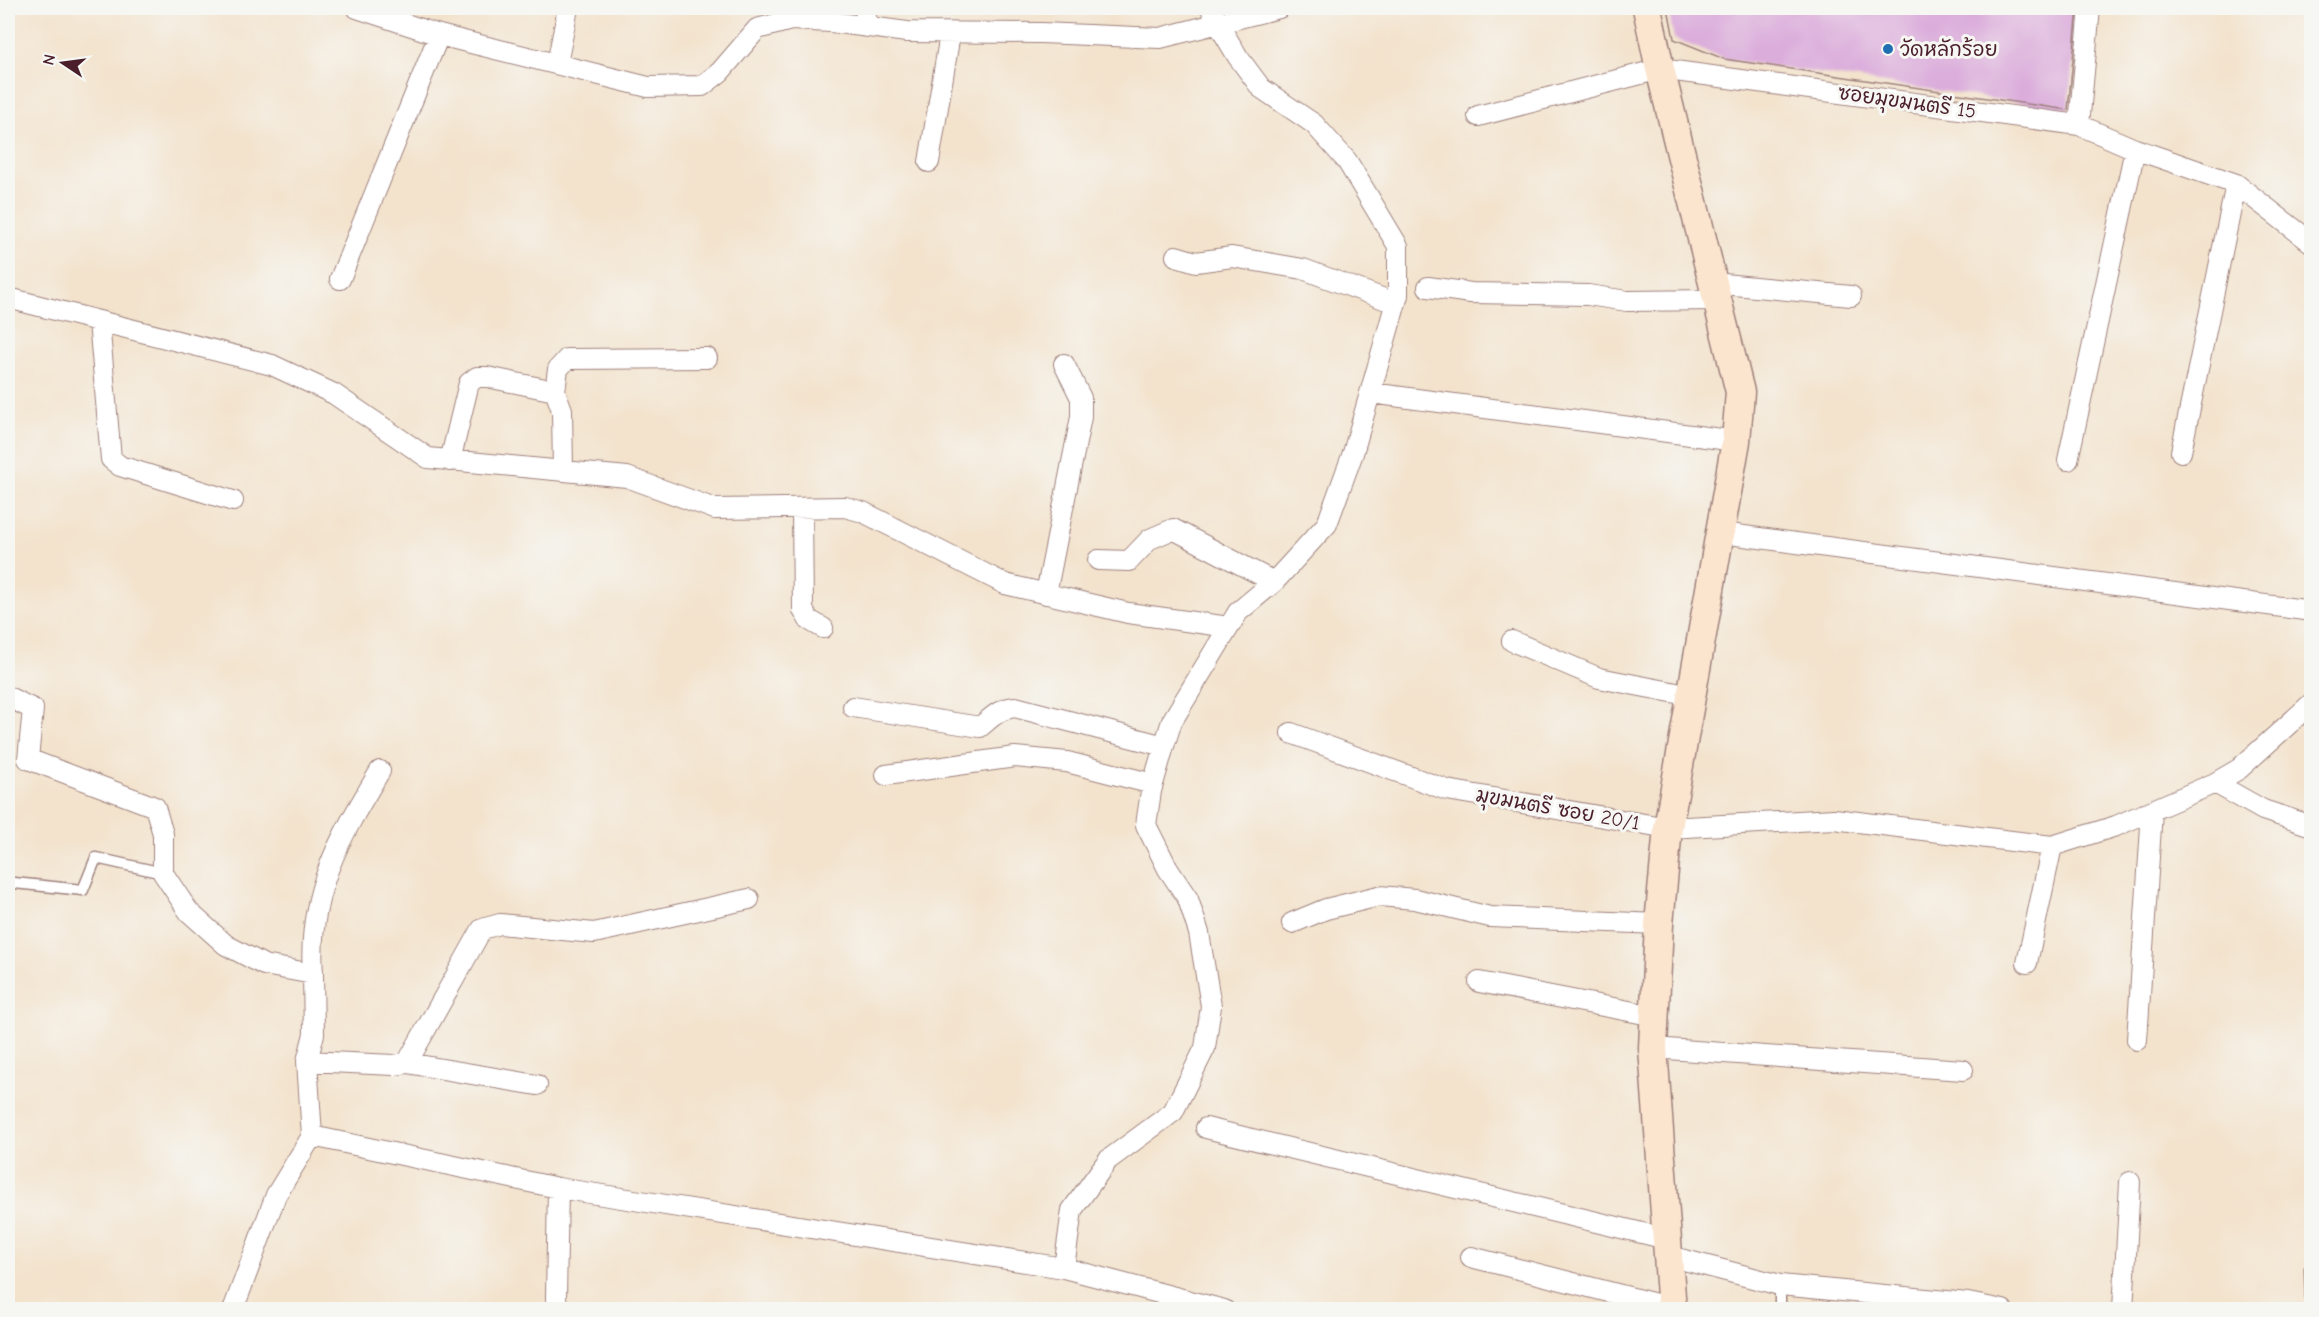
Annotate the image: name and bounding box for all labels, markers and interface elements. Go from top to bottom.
north arrow [33,33,93,93]
place label: วัดหลักร้อย [1900,36,1998,61]
marker: วัดหลักร้อย [1881,42,1895,56]
text: N [39,53,59,67]
street label: ซอยมุขมนตรี 15 [1836,80,1978,127]
street label: มุขมนตรี ซอย 20/1 [1474,782,1642,839]

